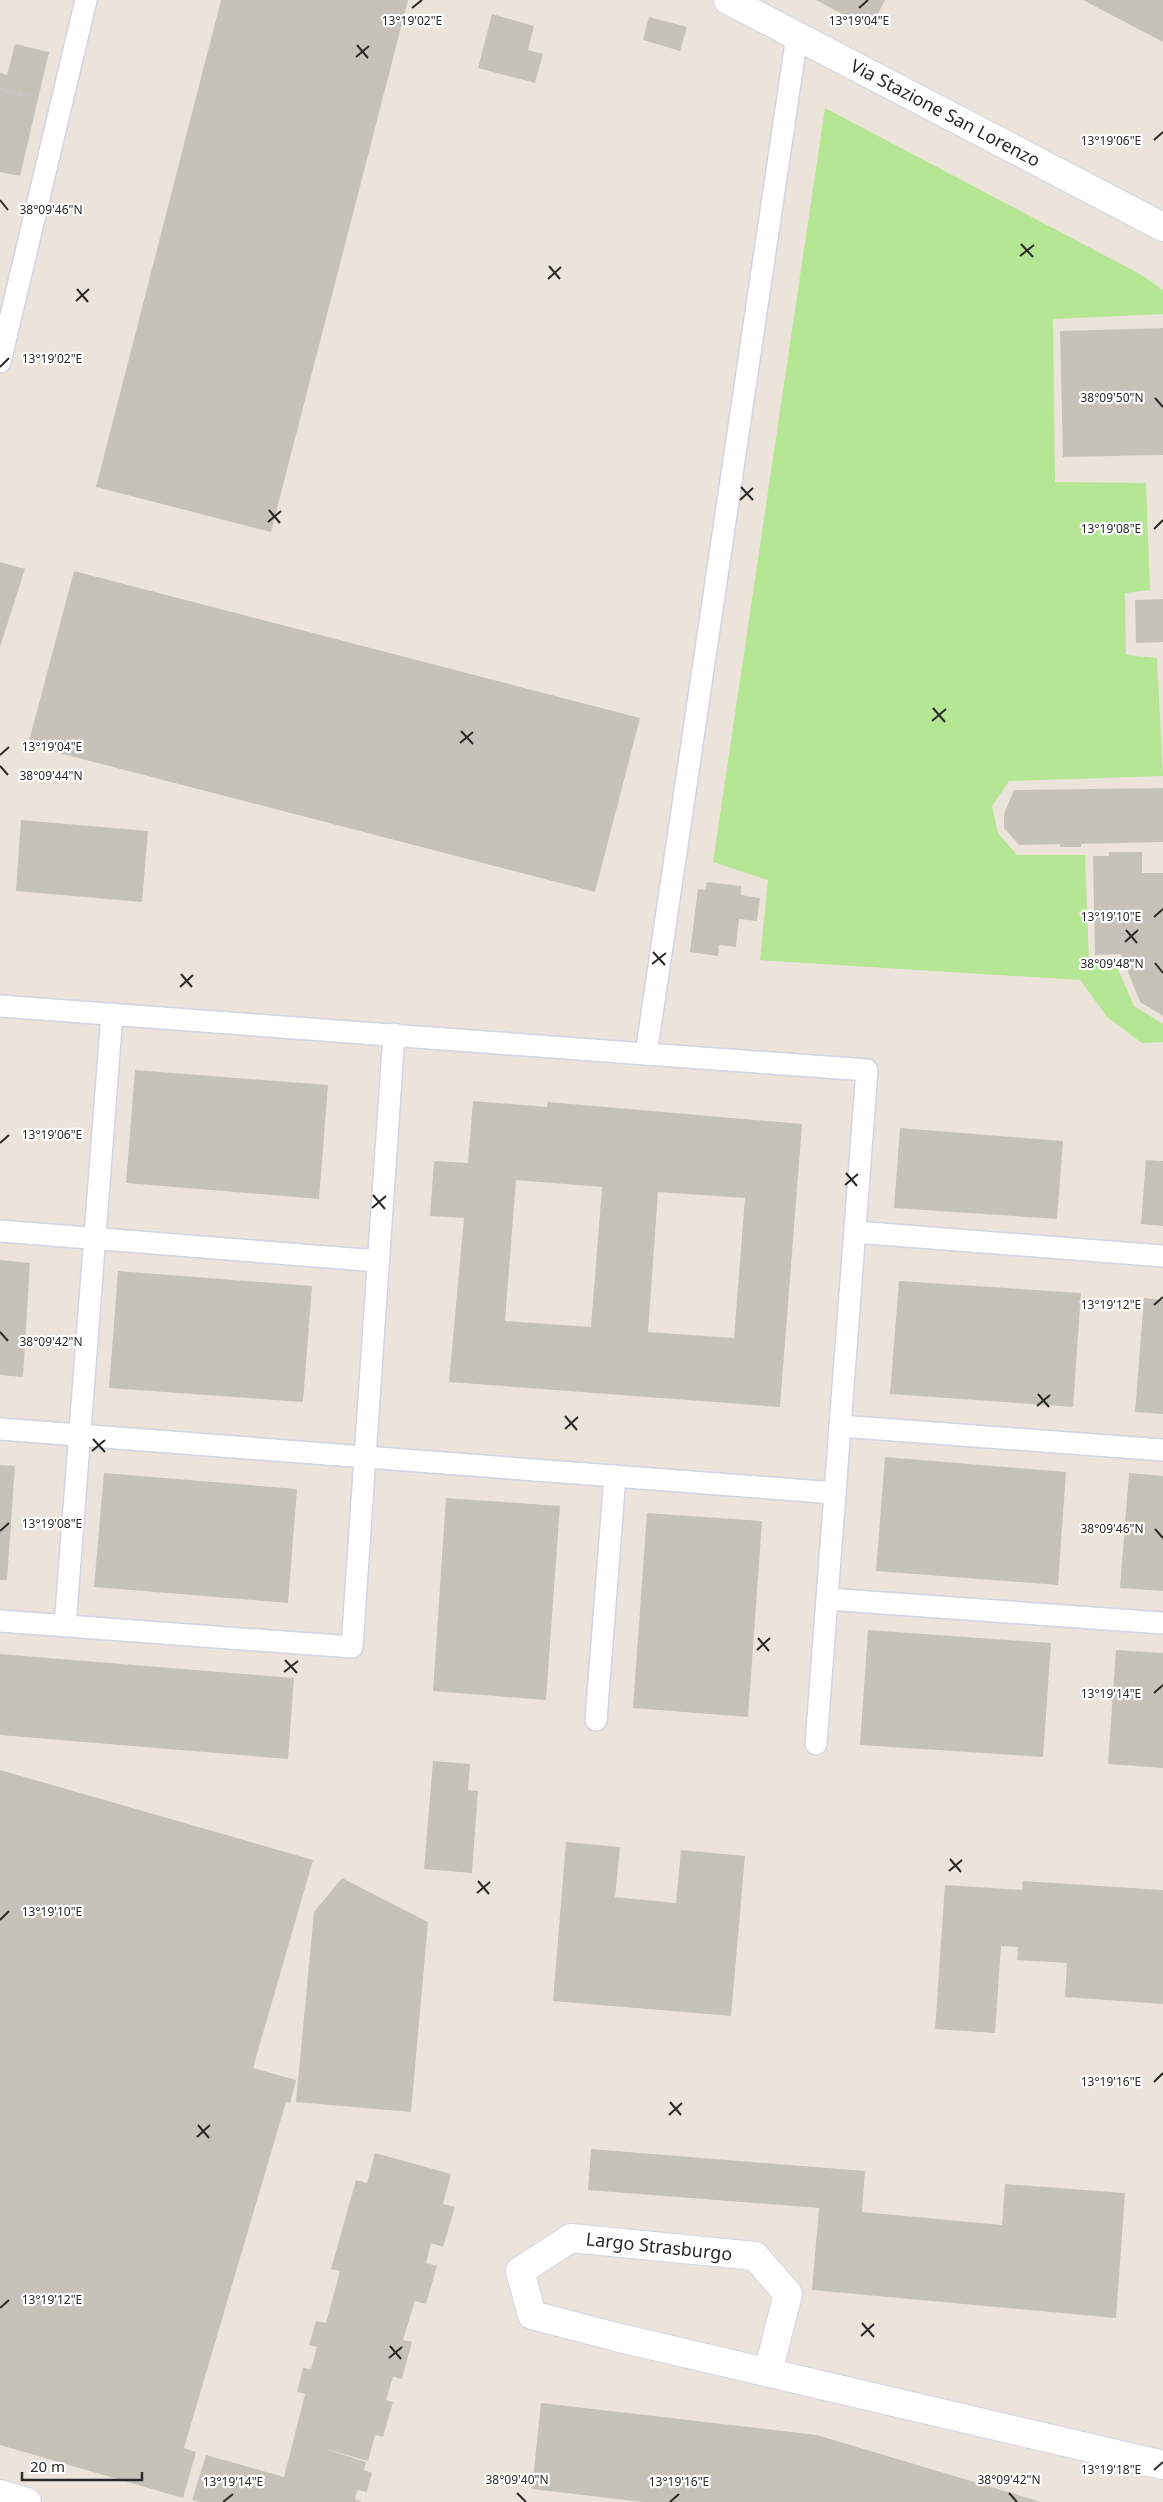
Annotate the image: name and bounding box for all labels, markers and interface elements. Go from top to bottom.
text: 13°19'02"E [382,12,442,29]
text: 13°19'04"E [829,12,889,29]
street label: Via Stazione San Lorenzo [847,53,1045,172]
text: 13°19'06"E [1081,132,1141,149]
text: 38°09'46"N [19,201,83,218]
text: 13°19'02"E [22,350,82,367]
text: 38°09'50"N [1080,389,1144,406]
text: 13°19'08"E [1081,520,1141,537]
text: 13°19'04"E [22,738,82,755]
text: 38°09'44"N [19,767,83,784]
text: 13°19'10"E [1081,908,1141,925]
text: 38°09'48"N [1080,955,1144,972]
text: 13°19'06"E [22,1126,82,1143]
text: 13°19'12"E [1081,1296,1141,1313]
text: 38°09'42"N [19,1333,83,1350]
text: 13°19'08"E [22,1515,82,1532]
text: 38°09'46"N [1080,1520,1144,1537]
text: 13°19'14"E [1081,1685,1141,1702]
text: 13°19'10"E [22,1903,82,1920]
text: 13°19'16"E [1081,2073,1141,2090]
street label: Largo Strasburgo [585,2226,733,2266]
text: 13°19'12"E [22,2291,82,2308]
scale bar [22,2450,142,2482]
text: 20 m [30,2456,65,2476]
text: 13°19'18"E [1081,2461,1141,2478]
text: 38°09'40"N [485,2471,549,2488]
text: 38°09'42"N [977,2471,1041,2488]
text: 13°19'14"E [203,2473,263,2490]
text: 13°19'16"E [649,2473,709,2490]

